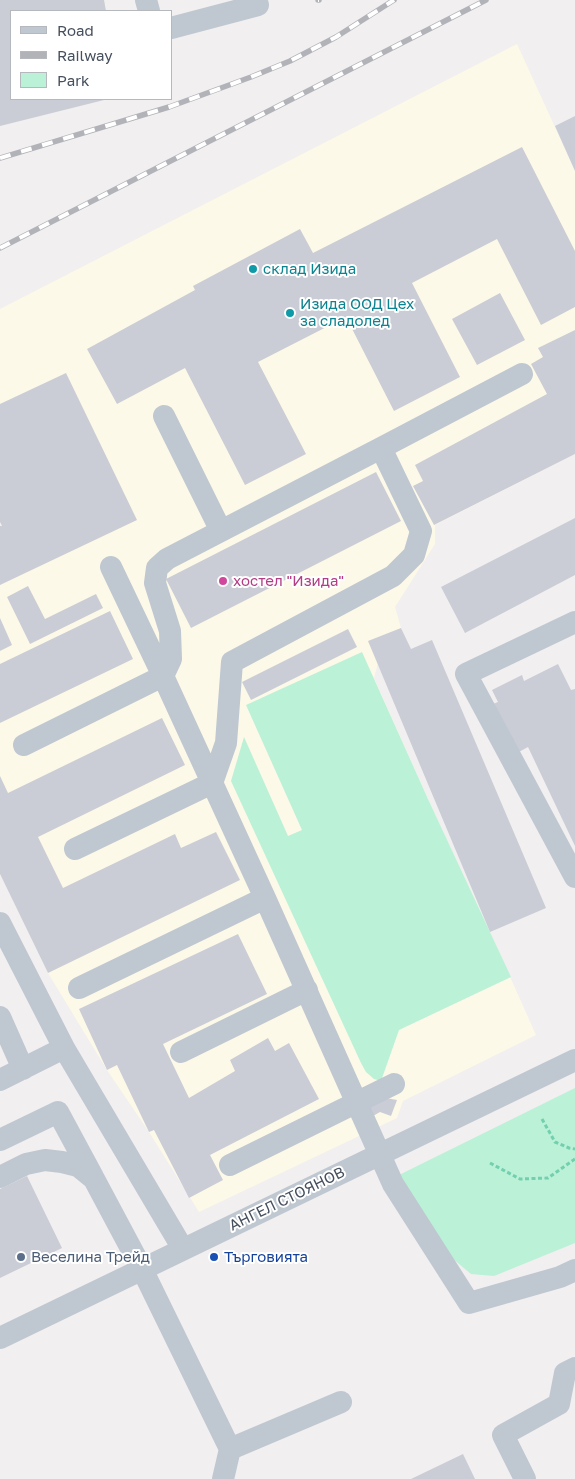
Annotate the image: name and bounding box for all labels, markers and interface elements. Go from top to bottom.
legend [10,10,172,100]
text: Road [57,21,94,39]
text: Railway [57,46,113,64]
text: Park [57,71,89,89]
place label: склад Изида [263,260,356,278]
marker: склад Изида [247,263,259,275]
place label: Изида ООД Цех за сладолед [300,295,414,330]
marker: Изида ООД Цех за сладолед [284,307,296,319]
place label: хостел "Изида" [233,572,344,590]
marker: хостел "Изида" [217,575,229,587]
street label: АНГЕЛ СТОЯНОВ [226,1163,348,1235]
place label: Веселина Трейд [31,1248,150,1266]
place label: Търговията [224,1248,308,1266]
marker: Веселина Трейд [15,1251,27,1263]
marker: Търговията [208,1251,220,1263]

